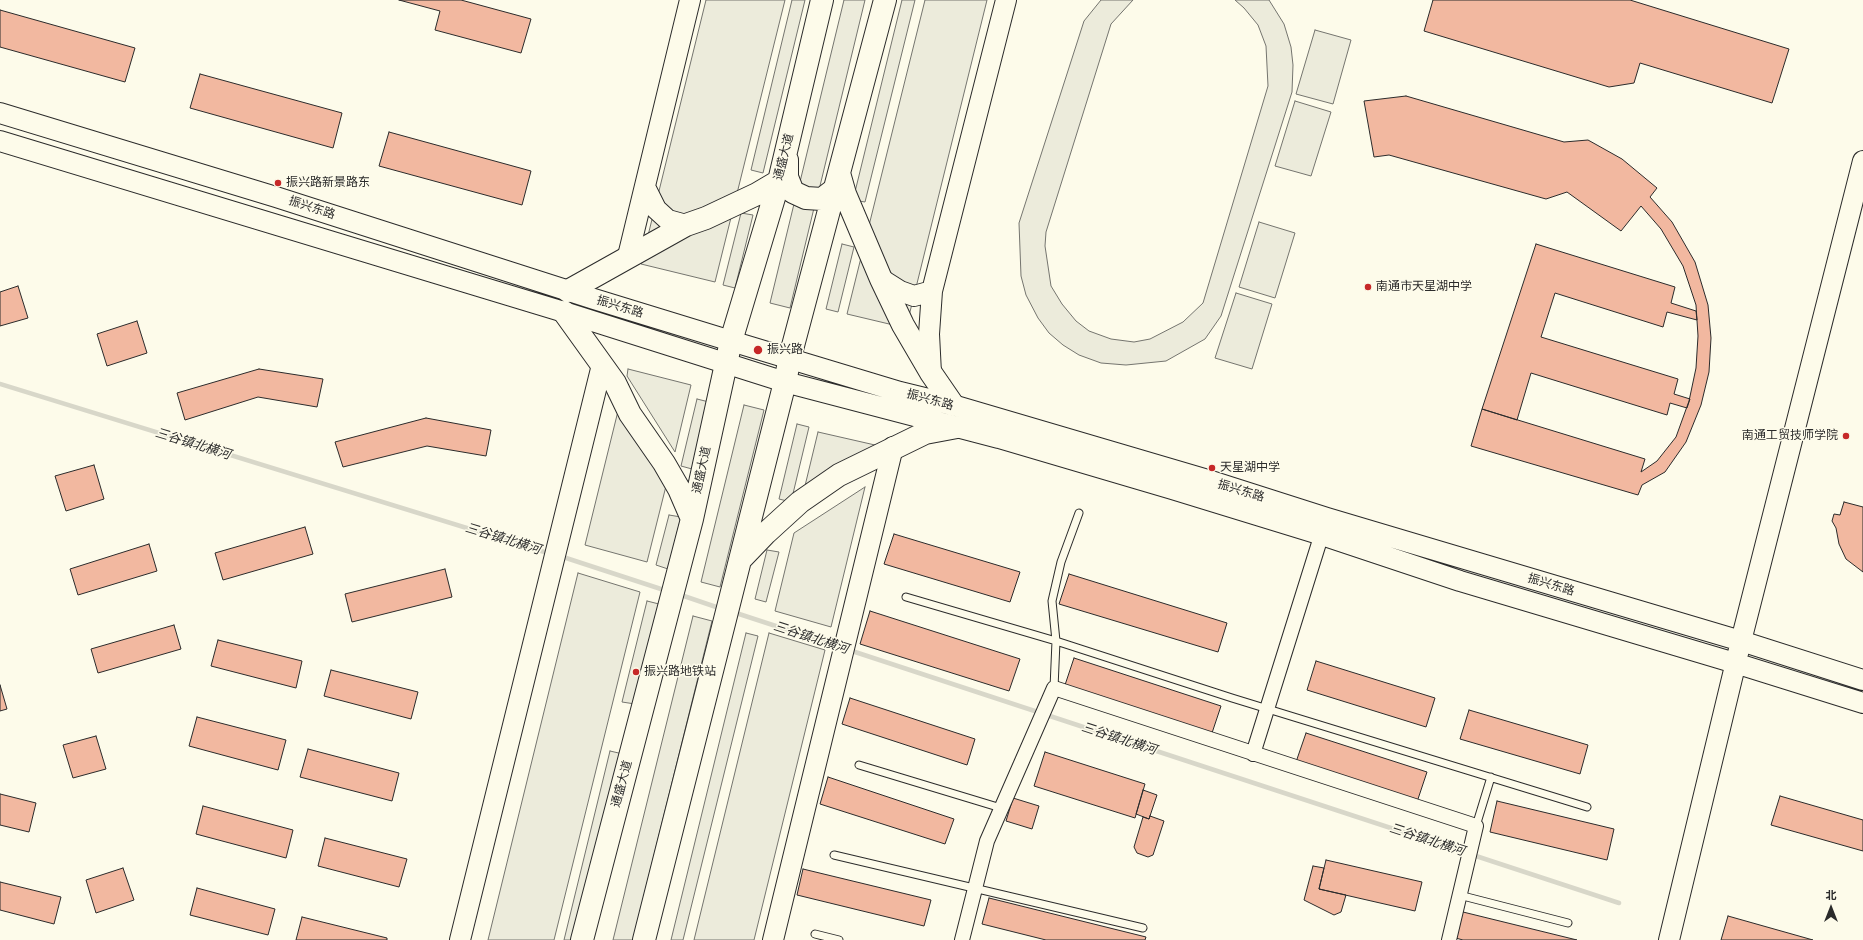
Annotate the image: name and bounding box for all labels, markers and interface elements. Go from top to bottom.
street label: 通盛大道 [771,132,797,182]
place label: 振兴路新景路东 [286,176,370,190]
marker: 振兴路新景路东 [273,178,283,188]
street label: 振兴东路 [287,194,337,222]
place label: 南通市天星湖中学 [1376,280,1472,294]
marker: 南通市天星湖中学 [1363,282,1373,292]
street label: 振兴东路 [595,293,645,321]
place label: 振兴路 [767,343,803,357]
marker: 振兴路 [752,344,764,356]
street label: 振兴东路 [905,387,955,413]
water label: 三谷镇北横河 [153,425,233,463]
place label: 南通工贸技师学院 [1742,429,1838,443]
marker: 南通工贸技师学院 [1841,431,1851,441]
street label: 通盛大道 [690,445,714,495]
place label: 天星湖中学 [1220,461,1280,475]
marker: 天星湖中学 [1207,463,1217,473]
street label: 振兴东路 [1216,477,1266,505]
water label: 三谷镇北横河 [463,520,543,558]
street label: 振兴东路 [1526,571,1576,599]
water label: 三谷镇北横河 [771,619,851,657]
place label: 振兴路地铁站 [644,665,716,679]
marker: 振兴路地铁站 [631,667,641,677]
water label: 三谷镇北横河 [1079,720,1159,758]
street label: 通盛大道 [609,759,635,809]
water label: 三谷镇北横河 [1387,821,1467,859]
north arrow [1811,888,1851,928]
text: 北 [1826,889,1837,902]

